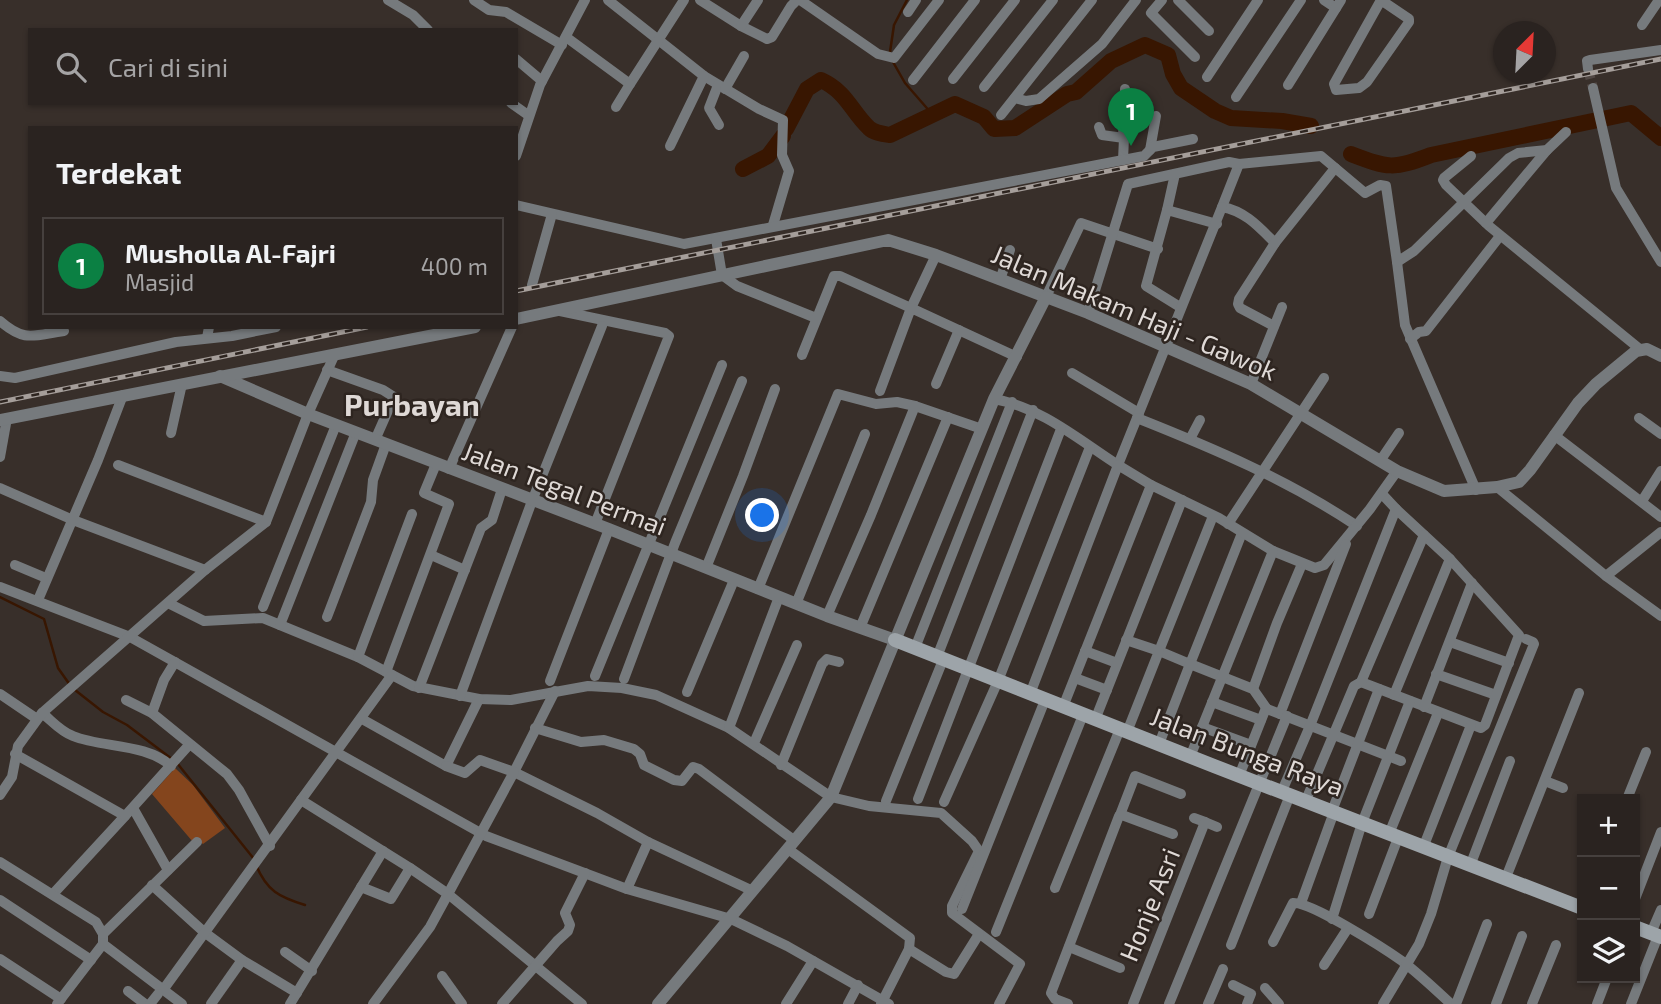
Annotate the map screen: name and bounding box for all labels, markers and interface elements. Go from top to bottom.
north arrow [1493,21,1556,84]
search box [28,28,518,105]
icon: search [52,48,90,86]
text: Cari di sini [108,51,228,82]
pin: 1 [1108,88,1154,146]
text: Terdekat [56,154,182,190]
text: Musholla Al-Fajri [125,237,336,268]
street label: Jalan Makam Haji - Gawok [987,237,1282,386]
text: 1 [76,252,86,280]
text: 400 m [421,252,488,280]
text: Masjid [125,268,194,296]
district label: Purbayan [344,386,480,423]
street label: Jalan Tegal Permai [458,434,671,541]
your location [745,498,779,532]
street label: Jalan Bunga Raya [1146,699,1349,802]
map controls [1577,794,1640,983]
button: + [1577,794,1640,857]
street label: Honje Asri [1112,843,1185,965]
button: − [1577,857,1640,920]
button: layers [1577,920,1640,983]

